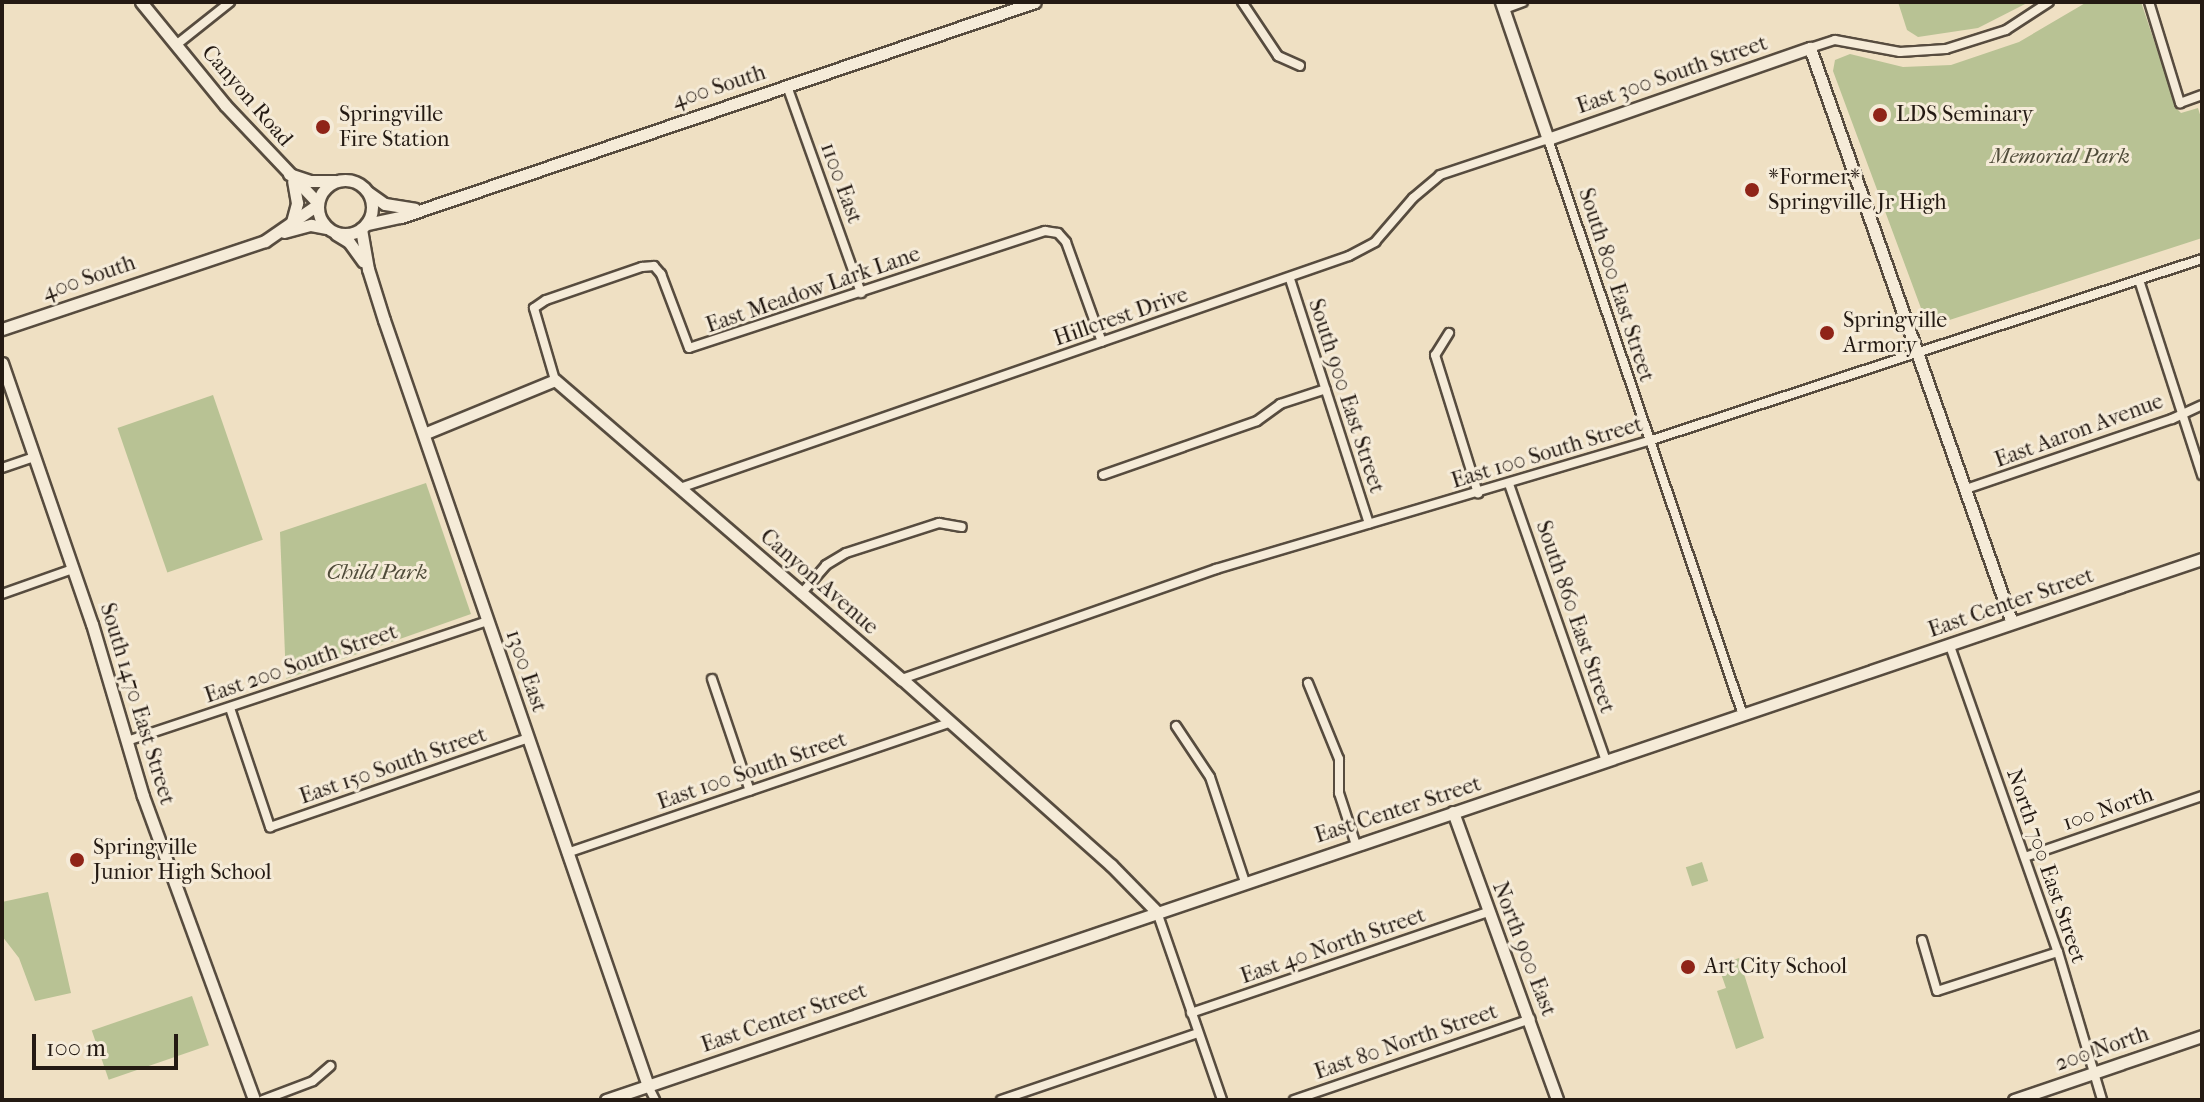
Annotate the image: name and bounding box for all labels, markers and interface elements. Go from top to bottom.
street label: East 300 South Street [1573,30,1771,120]
street label: Canyon Road [196,40,298,152]
street label: 400 South [669,59,769,115]
place label: Springville Fire Station [339,101,449,152]
place label: LDS Seminary [1896,102,2033,128]
marker: LDS Seminary [1871,106,1889,124]
marker: Springville Fire Station [314,118,332,136]
street label: 1100 East [814,139,868,227]
park label: Memorial Park [1990,144,2130,170]
place label: *Former* Springville Jr High [1768,164,1947,216]
marker: *Former* Springville Jr High [1743,181,1761,199]
street label: South 800 East Street [1572,185,1660,385]
street label: East Meadow Lark Lane [702,241,924,339]
street label: 400 South [39,250,139,306]
street label: Hillcrest Drive [1050,282,1192,352]
street label: South 900 East Street [1302,296,1390,496]
place label: Springville Armory [1843,307,1947,358]
marker: Springville Armory [1818,324,1836,342]
street label: East Aaron Avenue [1991,388,2167,474]
street label: East 100 South Street [1448,411,1646,495]
street label: South 860 East Street [1530,517,1620,717]
street label: Canyon Avenue [755,524,883,640]
park label: Child Park [327,560,427,586]
street label: East Center Street [1925,562,2097,644]
street label: South 1470 East Street [94,600,180,808]
street label: East 200 South Street [201,619,401,709]
street label: 1300 East [500,626,552,716]
street label: East 150 South Street [296,722,490,810]
street label: East 100 South Street [654,726,850,816]
street label: North 700 East Street [2000,765,2092,967]
street label: East Center Street [1311,771,1485,849]
street label: 100 North [2059,781,2157,837]
place label: Springville Junior High School [93,834,272,886]
marker: Springville Junior High School [68,851,86,869]
street label: North 900 East [1486,878,1562,1020]
street label: East 40 North Street [1237,902,1429,990]
place label: Art City School [1704,954,1847,980]
marker: Art City School [1679,958,1697,976]
street label: East Center Street [698,977,870,1059]
street label: East 80 North Street [1311,998,1501,1086]
scale bar [36,1018,182,1068]
street label: 200 North [2052,1021,2152,1077]
text: 100 m [46,1034,106,1062]

